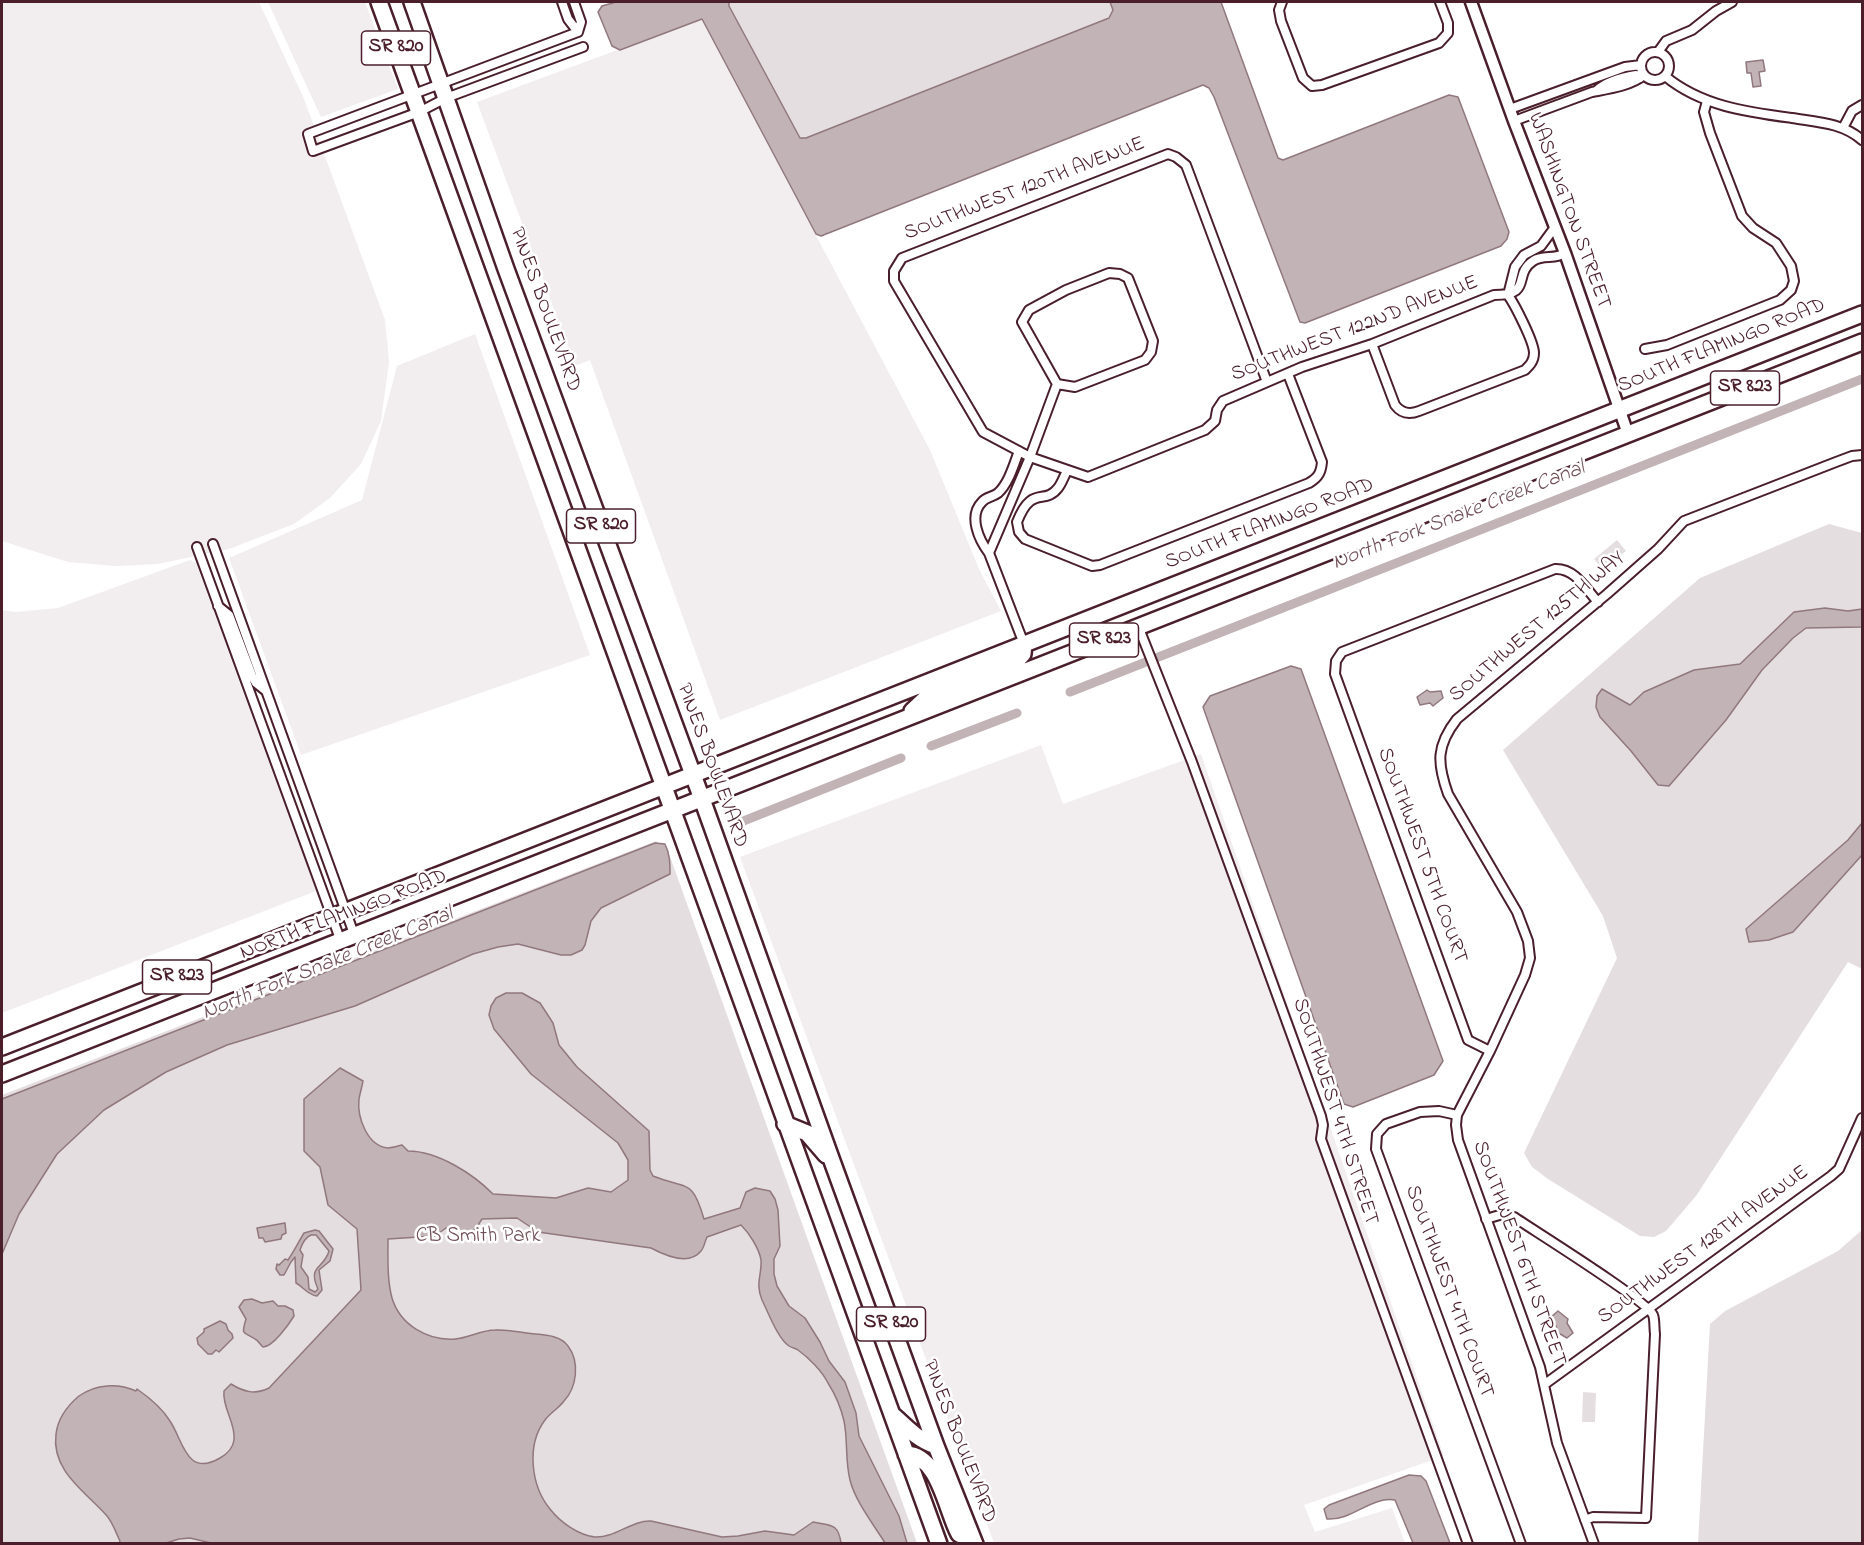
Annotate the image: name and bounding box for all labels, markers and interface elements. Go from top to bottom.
road number: SR 820 [362,31,430,65]
street label: WASHINGTON STREET [1521,109,1615,313]
street label: SOUTHWEST 120TH AVENUE [901,132,1149,248]
street label: PINES BOULEVARD [503,224,585,396]
street label: SOUTHWEST 122ND AVENUE [1228,271,1482,389]
street label: SOUTH FLAMINGO ROAD [1614,294,1830,400]
road number: SR 823 [1710,371,1780,405]
water label: North Fork Snake Creek Canal [1329,457,1589,577]
street label: SOUTH FLAMINGO ROAD [1162,474,1378,576]
road number: SR 820 [566,509,636,543]
street label: SOUTHWEST 125TH WAY [1445,547,1631,709]
road number: SR 823 [1070,623,1138,657]
street label: PINES BOULEVARD [670,680,752,852]
street label: SOUTHWEST 5TH COURT [1370,745,1472,967]
street label: NORTH FLAMINGO ROAD [237,865,451,967]
water label: North Fork Snake Creek Canal [199,903,457,1027]
road number: SR 823 [142,960,212,994]
street label: SOUTHWEST 4TH STREET [1285,995,1383,1229]
street label: SOUTHWEST 6TH STREET [1465,1138,1571,1370]
street label: SOUTHWEST 128TH AVENUE [1594,1161,1814,1331]
street label: SOUTHWEST 4TH COURT [1398,1182,1498,1402]
park label: CB Smith Park [416,1225,540,1251]
road number: SR 820 [856,1307,926,1341]
street label: PINES BOULEVARD [915,1357,1001,1527]

